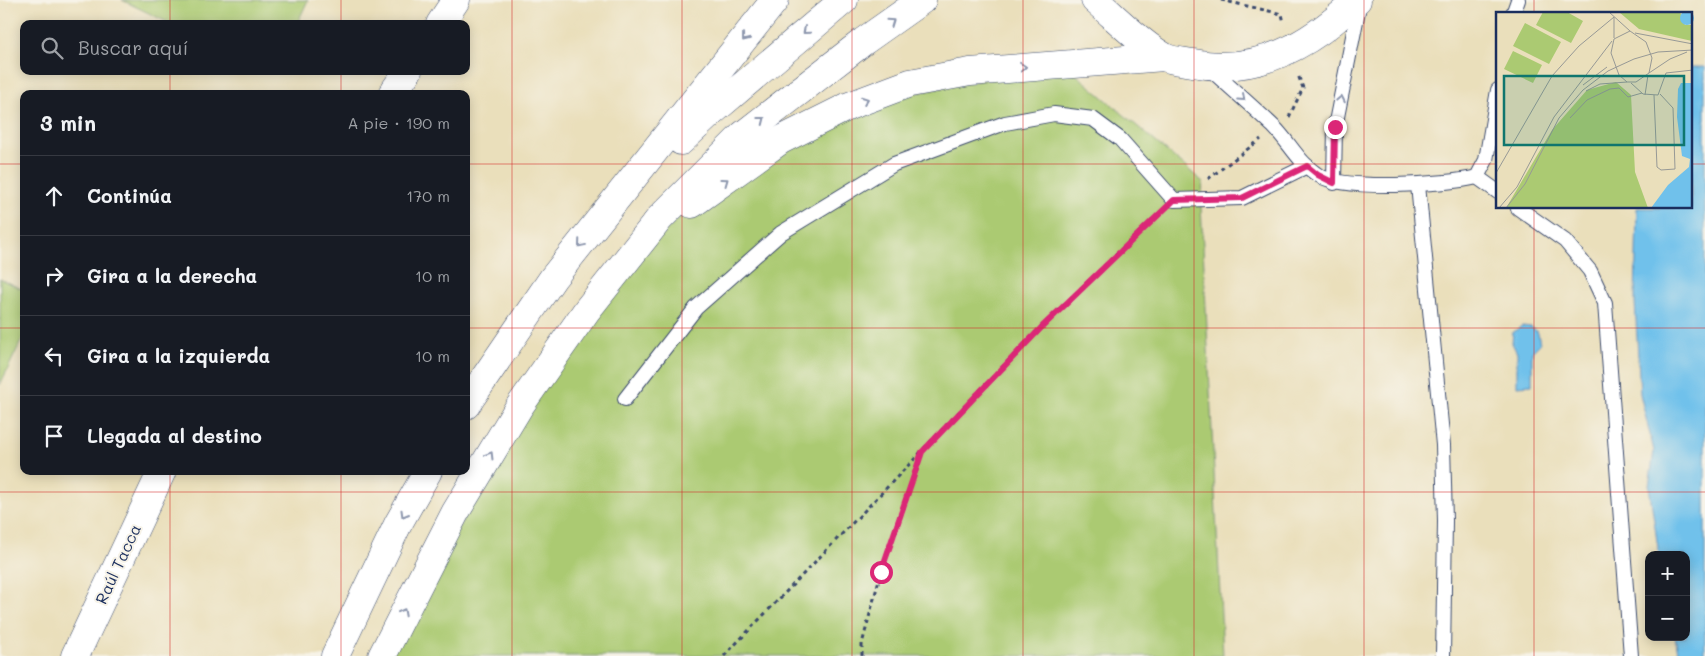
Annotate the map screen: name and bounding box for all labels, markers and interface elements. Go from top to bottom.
inset map [1496,12,1692,209]
one-way arrow [886,19,895,28]
search box [20,20,470,75]
one-way arrow [803,25,812,34]
one-way arrow [742,32,750,41]
icon: search [38,34,66,62]
text: Buscar aquí [78,35,188,60]
one-way arrow [1019,62,1027,73]
one-way arrow [1237,92,1246,101]
one-way arrow [1335,95,1345,104]
one-way arrow [860,96,869,106]
text: 3 min [40,109,96,136]
text: A pie · 190 m [348,112,450,133]
route end [1324,116,1347,139]
one-way arrow [756,117,765,125]
one-way arrow [719,178,728,187]
icon: ahead [40,182,68,210]
text: Continúa [87,183,172,208]
text: 170 m [406,185,450,206]
one-way arrow [579,238,587,247]
icon: right [40,262,68,290]
text: Gira a la derecha [87,263,257,288]
text: 10 m [415,265,450,286]
icon: left [40,342,68,370]
text: Gira a la izquierda [87,343,270,368]
text: 10 m [415,345,450,366]
icon: arrive [40,422,68,450]
text: Llegada al destino [87,423,262,448]
one-way arrow [484,451,494,460]
one-way arrow [400,508,410,517]
street label: Raúl Tacca [90,520,145,607]
map controls [1645,551,1690,641]
button: + [1645,551,1690,596]
route start [870,561,893,584]
button: − [1645,596,1690,641]
one-way arrow [397,608,407,617]

